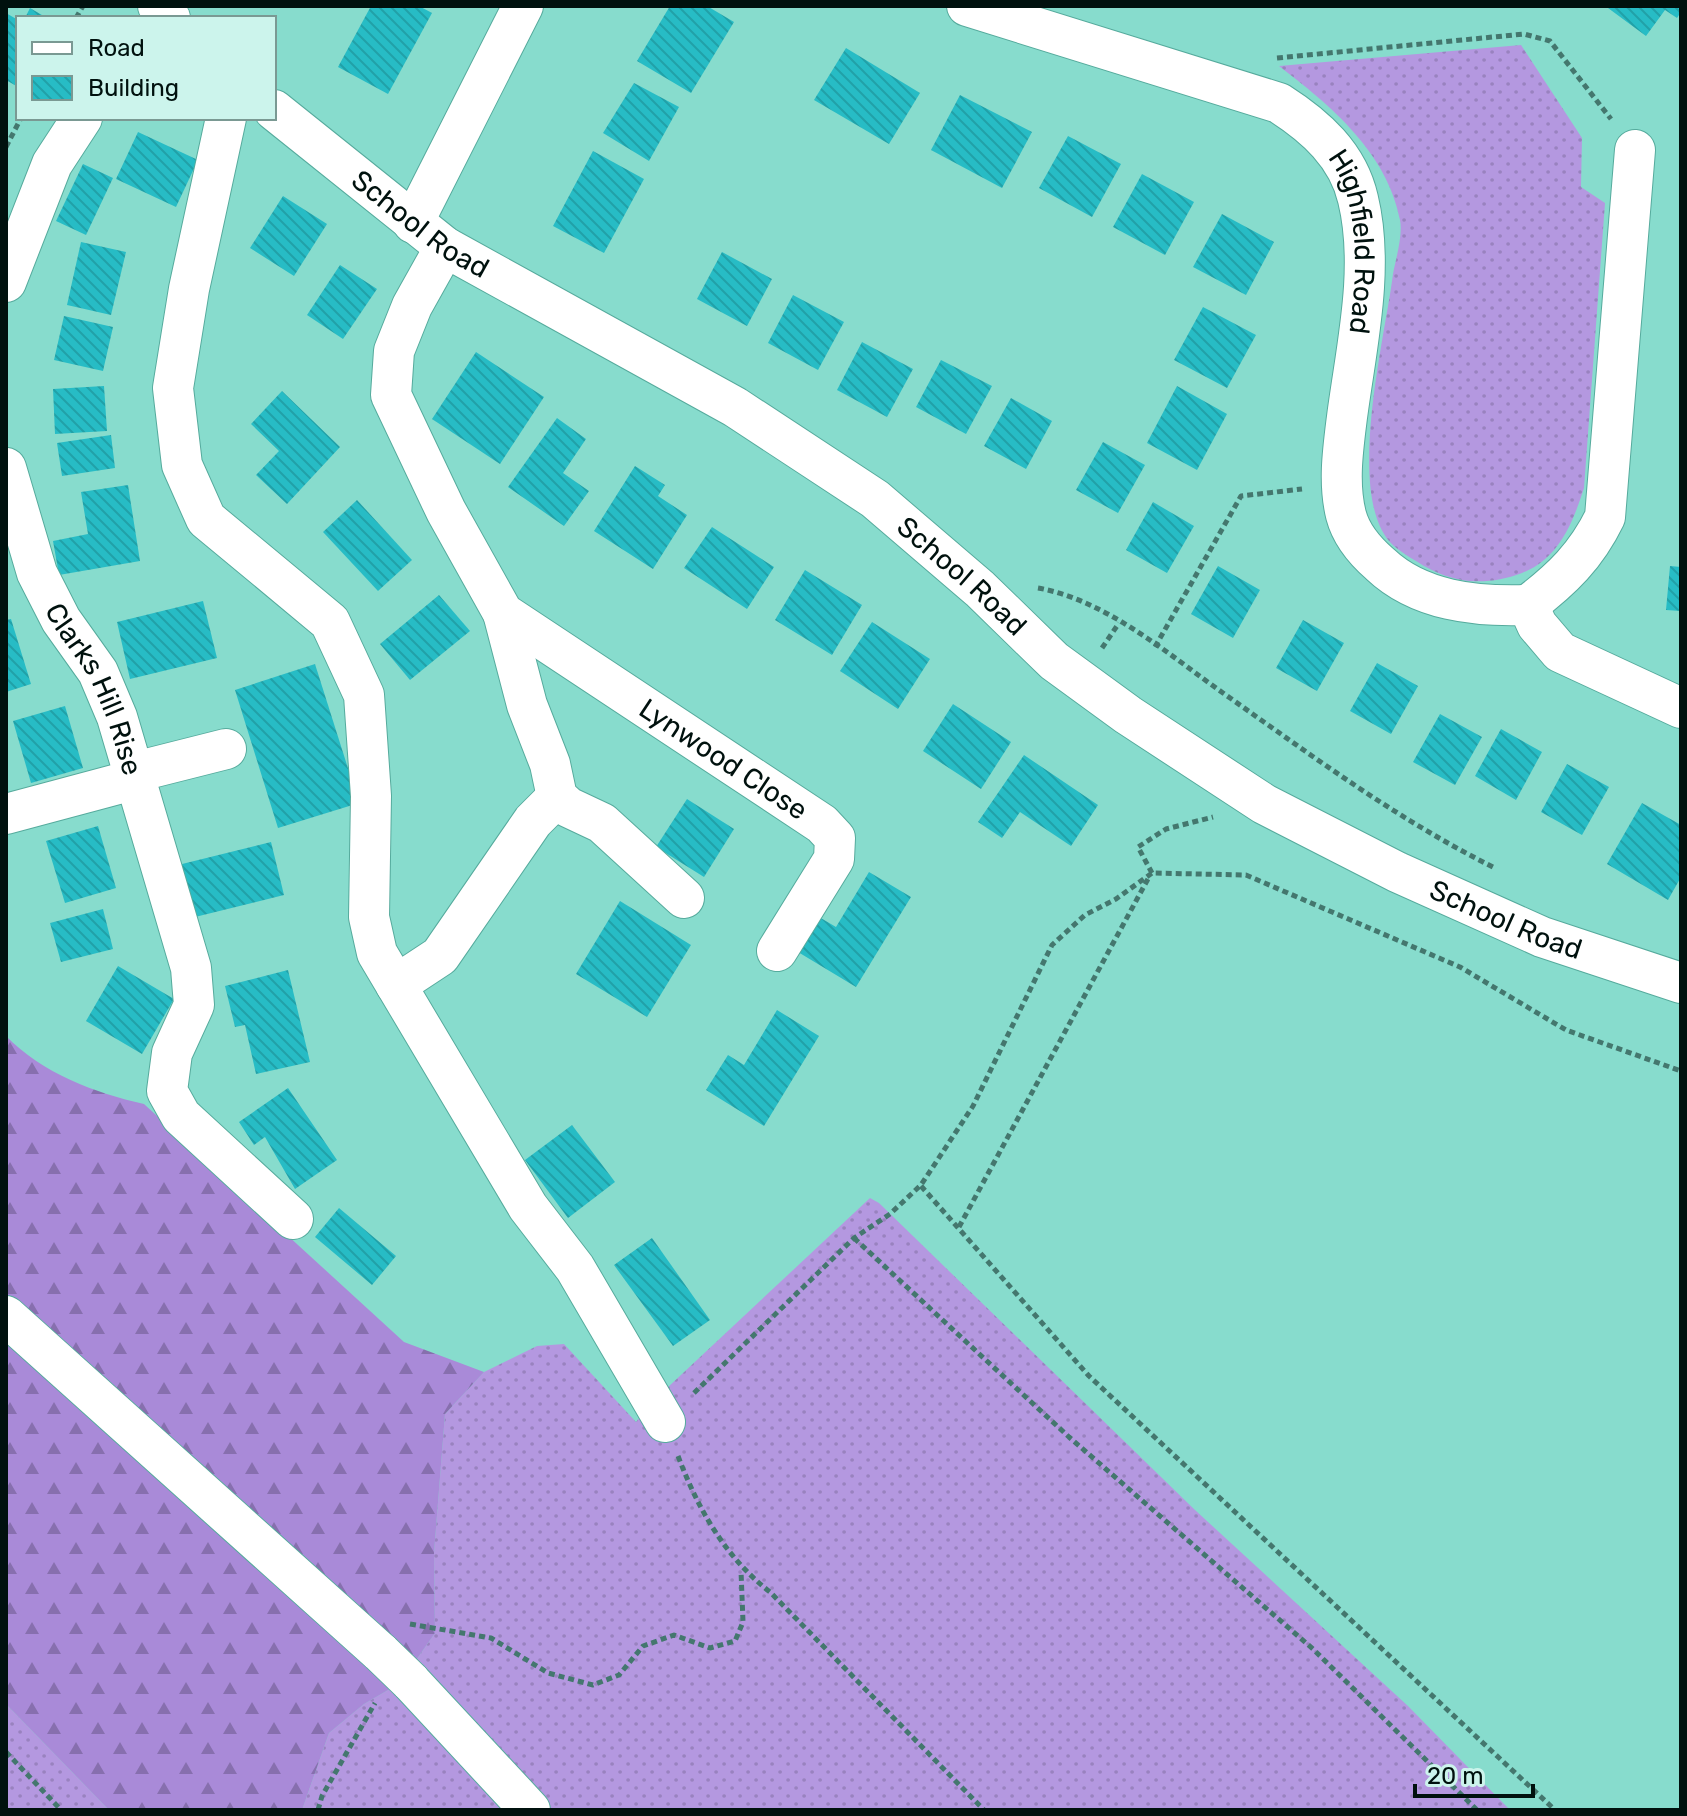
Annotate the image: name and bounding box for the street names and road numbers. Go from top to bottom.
street label: Highfield Road [1322,143,1381,336]
street label: School Road [345,163,495,285]
street label: School Road [891,510,1033,642]
street label: Clarks Hill Rise [38,598,149,779]
street label: Lynwood Close [633,692,814,827]
street label: School Road [1425,873,1586,966]

